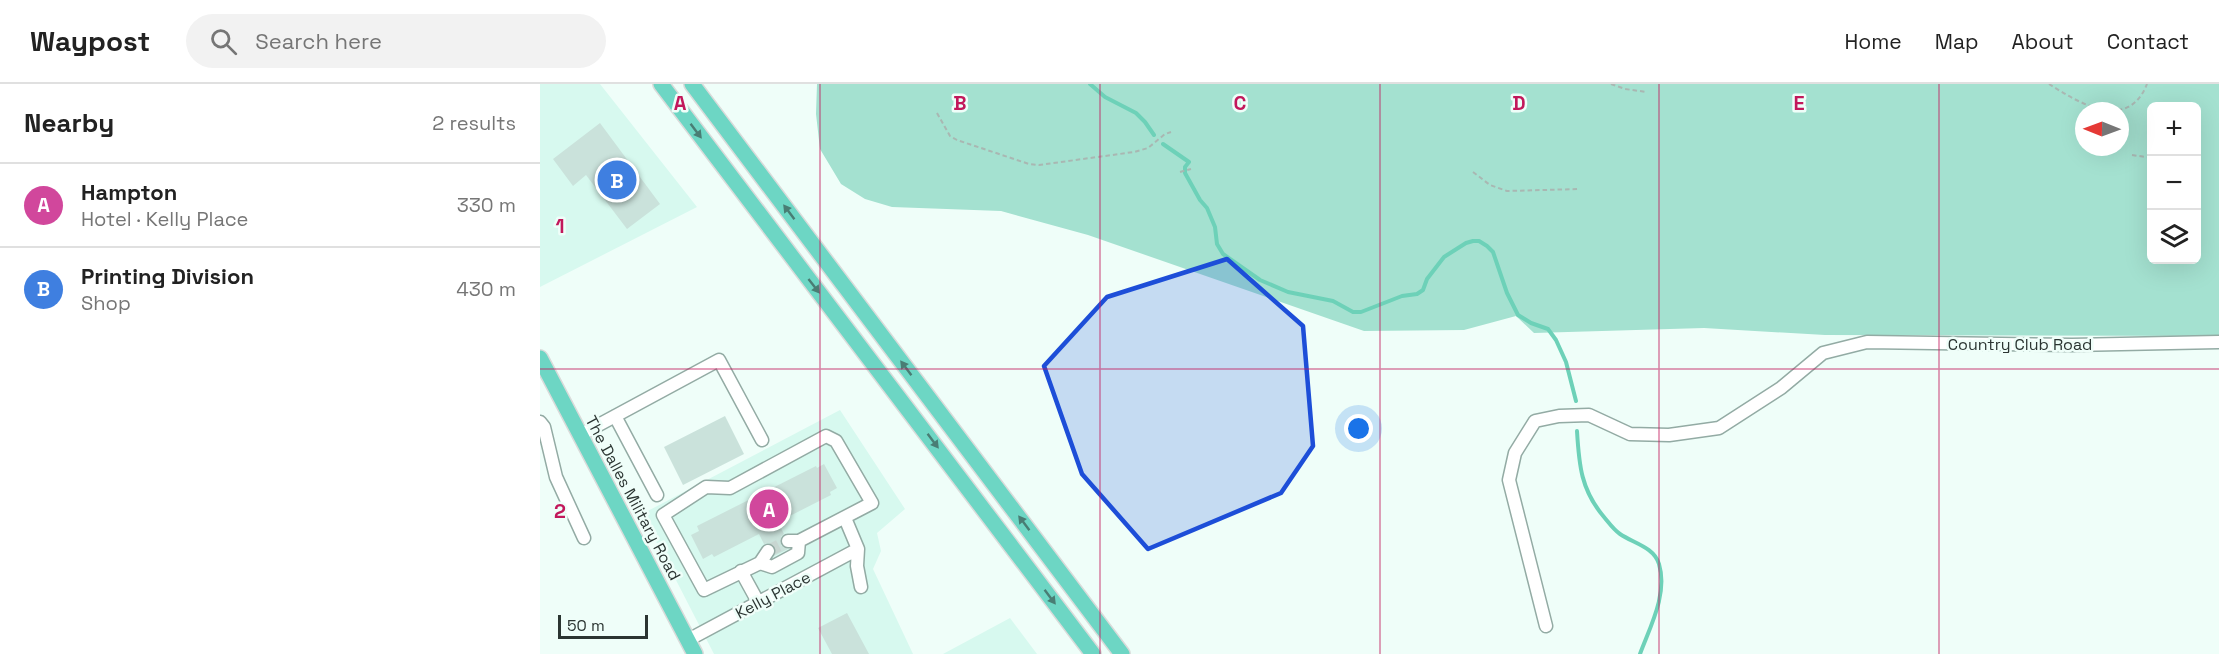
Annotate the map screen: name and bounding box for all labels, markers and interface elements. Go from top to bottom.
search box [186,14,606,68]
text: Waypost [30,23,150,59]
icon: search [207,25,240,58]
text: Search here [255,27,382,55]
text: Home [1844,28,1902,55]
text: Map [1935,28,1979,55]
text: About [2012,28,2074,55]
text: Contact [2107,28,2189,55]
text: A [674,90,687,116]
text: B [953,90,967,116]
text: C [1234,90,1247,116]
text: D [1512,90,1526,116]
text: E [1793,90,1805,116]
north arrow [2075,102,2129,156]
map controls [2147,102,2201,264]
button: + [2147,102,2201,156]
text: Nearby [24,106,114,140]
text: 2 results [432,110,516,136]
one-way arrow [690,123,702,138]
button: − [2147,156,2201,210]
pin: B [598,158,637,202]
text: Hampton [81,178,177,206]
text: A [37,192,50,218]
text: 330 m [457,192,516,218]
one-way arrow [783,205,795,220]
text: Hotel · Kelly Place [81,206,248,232]
button: layers [2147,210,2201,264]
text: 1 [555,213,565,239]
text: Printing Division [81,262,254,290]
text: B [37,276,50,302]
text: 430 m [456,276,516,302]
one-way arrow [808,278,820,294]
text: Shop [81,290,131,316]
street label: Country Club Road [1948,334,2092,355]
one-way arrow [900,360,912,376]
street label: The Dalles Military Road [581,412,685,584]
your location [1344,414,1373,443]
one-way arrow [926,433,939,449]
pin: A [750,486,788,532]
text: 2 [554,498,566,524]
one-way arrow [1018,516,1030,531]
street label: Kelly Place [732,566,814,624]
one-way arrow [1043,589,1056,605]
scale bar [558,612,648,640]
text: 50 m [567,615,605,636]

